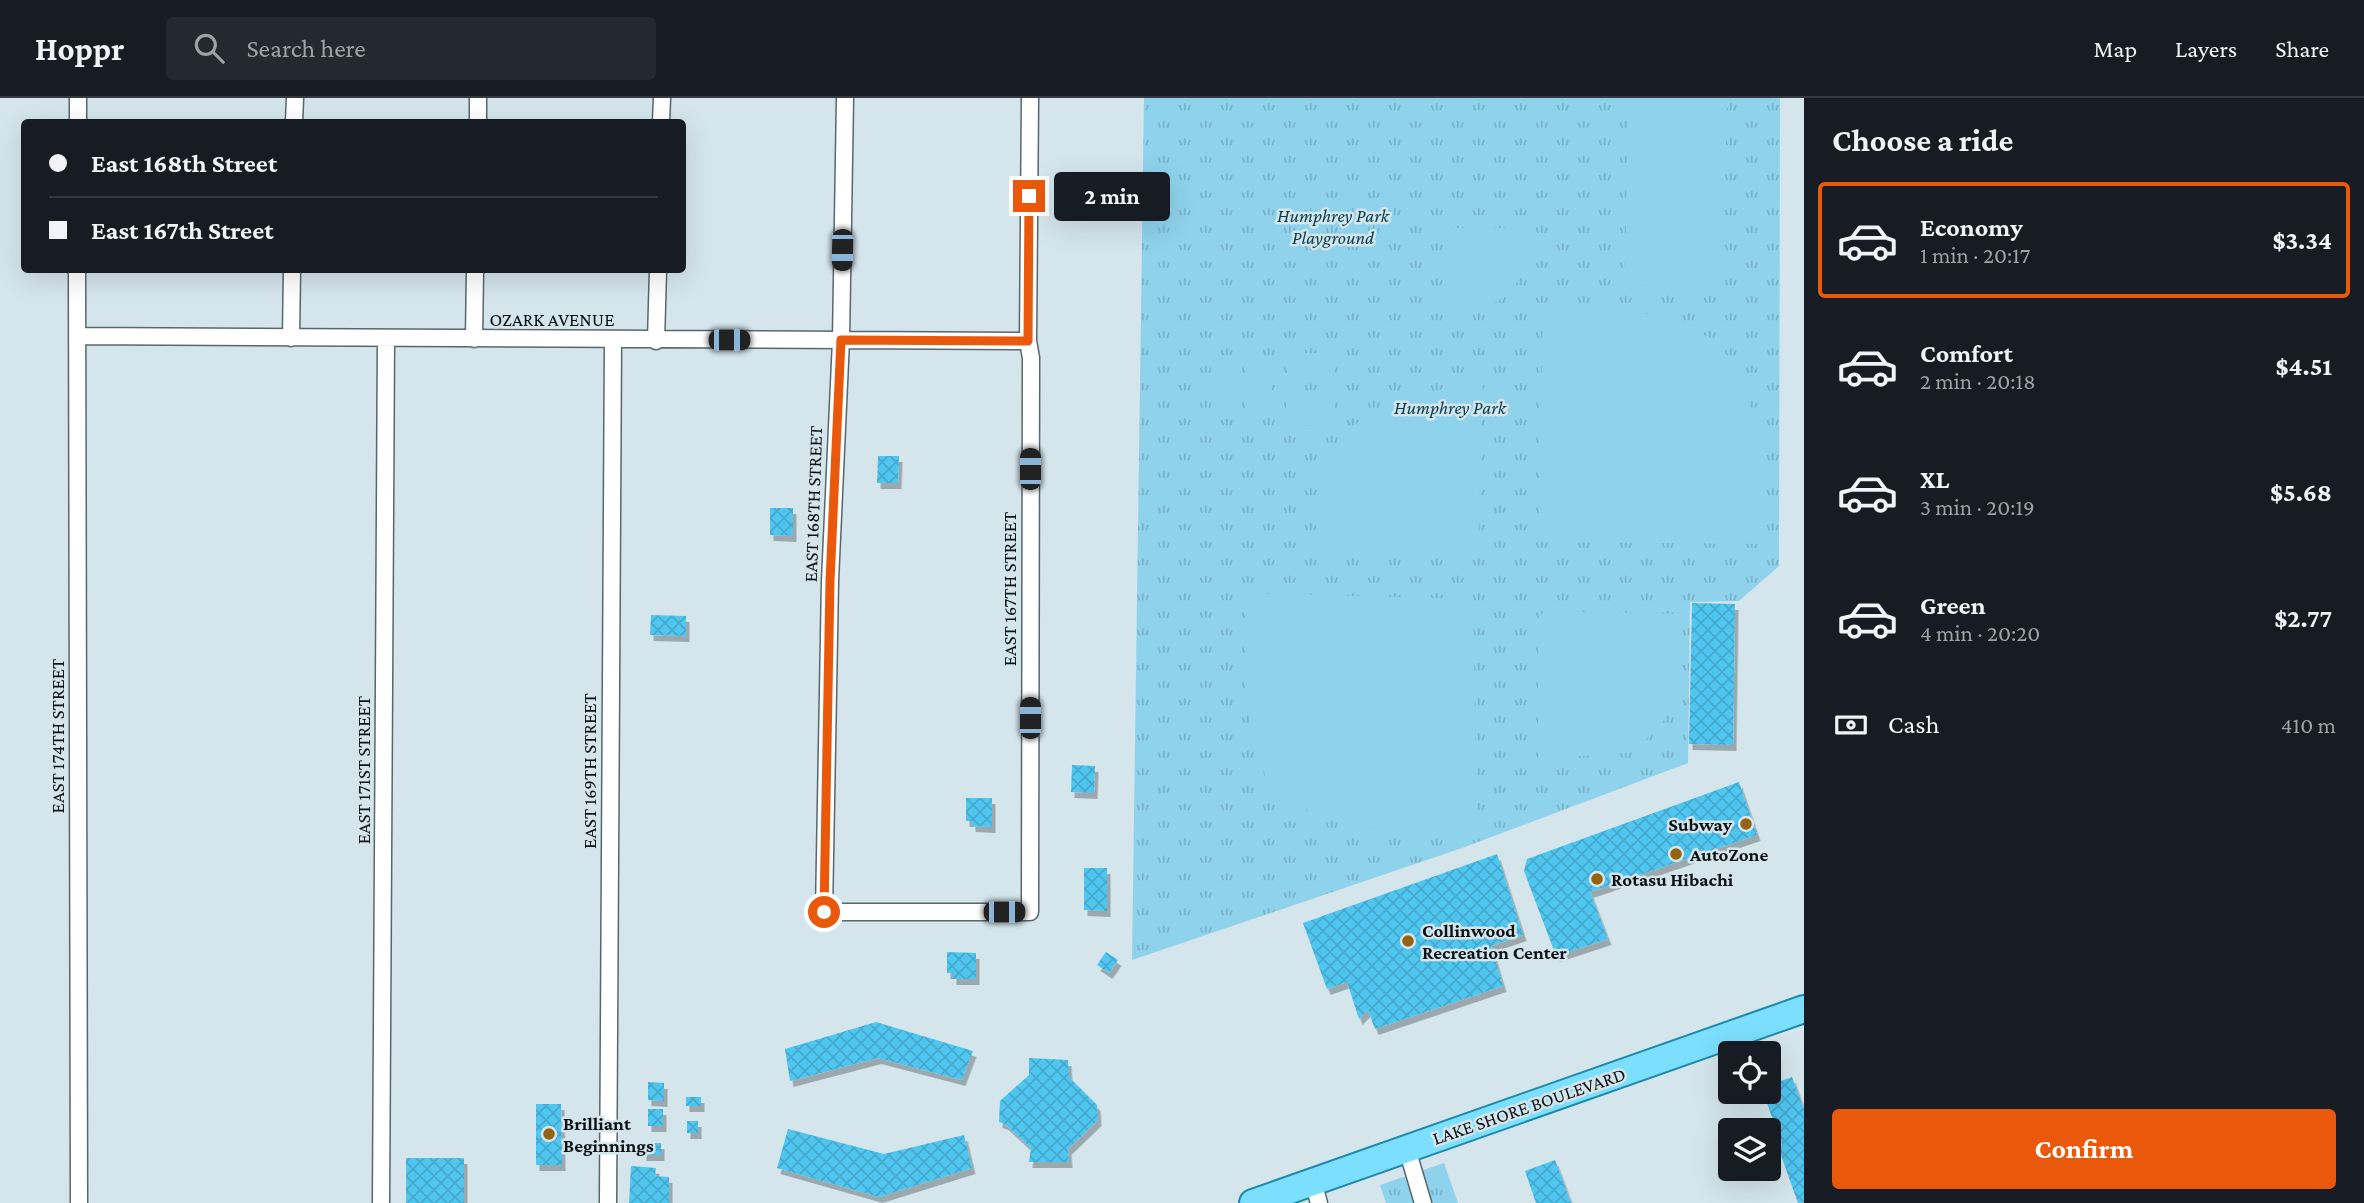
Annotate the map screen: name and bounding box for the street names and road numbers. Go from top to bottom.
street label: OZARK AVENUE [490,309,614,330]
street label: EAST 168TH STREET [800,425,826,583]
street label: EAST 167TH STREET [999,511,1020,666]
street label: EAST 174TH STREET [47,658,68,813]
street label: EAST 169TH STREET [579,692,600,849]
street label: EAST 171ST STREET [353,695,374,844]
street label: LAKE SHORE BOULEVARD [1430,1063,1628,1149]

